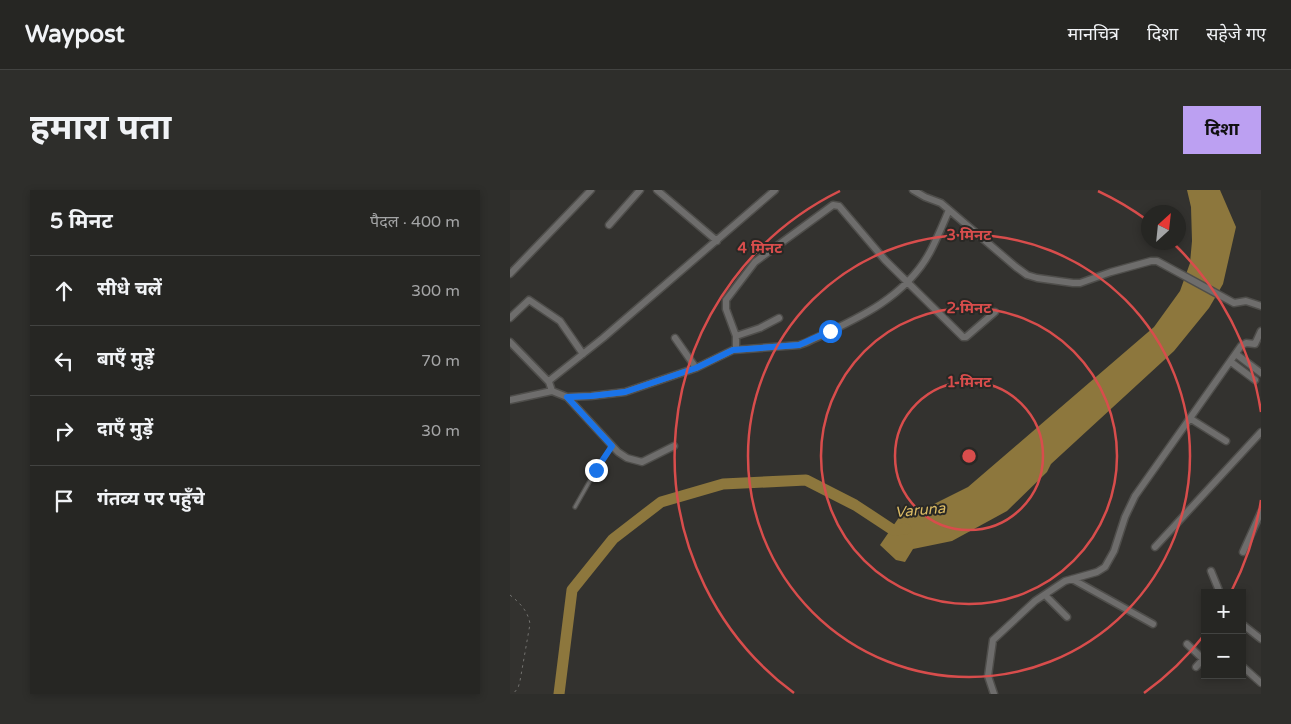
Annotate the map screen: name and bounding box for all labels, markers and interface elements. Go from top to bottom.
text: Waypost [25,20,125,49]
text: मानचित्र [1068,23,1119,45]
text: दिशा [1147,23,1178,45]
text: सहेजे गए [1206,23,1266,45]
button: दिशा [1183,106,1261,154]
text: हमारा पता [30,107,171,149]
north arrow [1141,205,1186,250]
text: 5 मिनट [50,209,113,234]
text: पैदल · 400 m [370,212,460,232]
text: 3 मिनट [947,226,992,244]
text: 4 मिनट [738,239,783,257]
icon: ahead [50,277,78,305]
text: सीधे चलें [97,278,162,300]
text: 300 m [411,281,460,301]
text: 2 मिनट [947,299,992,317]
route start [819,320,842,343]
icon: left [50,347,78,375]
text: बाएँ मुड़ें [97,348,154,370]
text: 70 m [421,351,460,371]
text: 1 मिनट [947,373,992,391]
icon: right [50,417,78,445]
text: दाएँ मुड़ें [97,418,153,440]
text: 30 m [421,421,460,441]
centre of rings [960,447,978,465]
route end [585,459,608,482]
icon: arrive [50,487,78,515]
text: गंतव्य पर पहुँचे [97,488,205,510]
water label: Varuna [894,499,946,521]
map controls [1201,589,1246,679]
button: + [1201,589,1246,634]
button: − [1201,634,1246,679]

